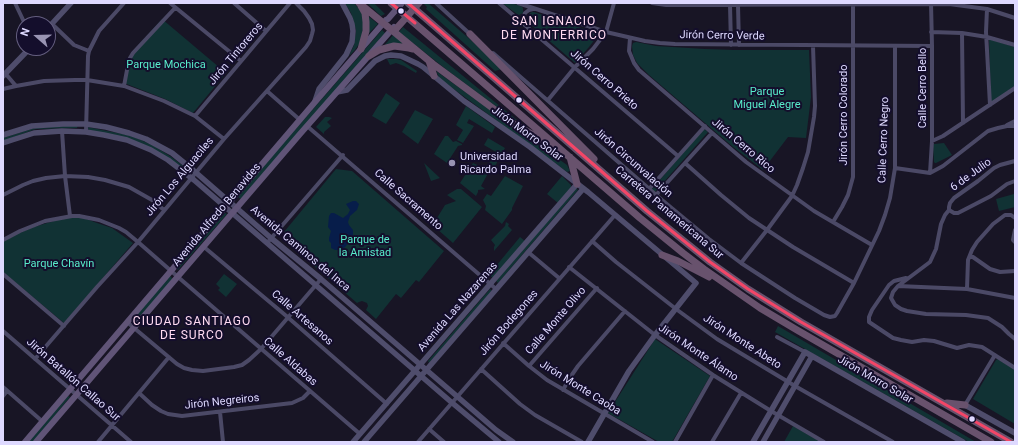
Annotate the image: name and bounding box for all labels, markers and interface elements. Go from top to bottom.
unlabelled marker [396,6,406,16]
district label: SAN IGNACIO DE MONTERRICO [501,15,607,43]
north arrow [16,16,56,56]
street label: Jirón Tintoreros [206,20,266,88]
text: N [18,26,33,38]
street label: Jirón Cerro Verde [679,29,765,43]
street label: Jirón Cerro Prieto [567,47,641,113]
street label: Calle Cerro Bello [916,48,930,128]
park label: Parque Mochica [126,58,206,72]
street label: Jirón Cerro Colorado [837,64,851,166]
park label: Parque Miguel Alegre [733,85,801,111]
unlabelled marker [514,95,524,105]
street label: Calle Cerro Negro [876,97,892,183]
street label: Jirón Morro Solar [489,104,565,164]
street label: Jirón Cerro Rico [709,116,777,176]
street label: Jirón Circunvalación [591,125,675,201]
street label: Jirón Los Alguaciles [143,135,217,219]
place label: Universidad Ricardo Palma [460,150,531,176]
street label: 6 de Julio [948,156,994,194]
marker: Universidad Ricardo Palma [447,158,457,168]
street label: Avenida Alfredo Benavides [170,161,264,269]
street label: Carretera Panamericana Sur [612,164,726,262]
street label: Calle Sacramento [371,167,445,233]
street label: Avenida Caminos del Inca [247,203,353,295]
park label: Parque de la Amistad [339,233,391,259]
park label: Parque Chavín [24,257,94,271]
street label: Avenida Las Nazarenas [415,259,501,355]
street label: Calle Monte Olivo [523,284,589,358]
street label: Jirón Bodegones [477,287,541,359]
street label: Calle Artesanos [268,288,336,348]
street label: Jirón Monte Abeto [700,312,784,372]
district label: CIUDAD SANTIAGO DE SURCO [133,315,251,343]
street label: Jirón Monte Álamo [656,321,740,385]
street label: Calle Aldabas [260,335,320,389]
street label: Jirón Batallón Callao Sur [23,336,123,424]
street label: Jirón Morro Solar [835,353,915,407]
street label: Jirón Monte Caoba [537,358,623,418]
street label: Jirón Negreiros [184,392,260,412]
unlabelled marker [967,414,977,424]

